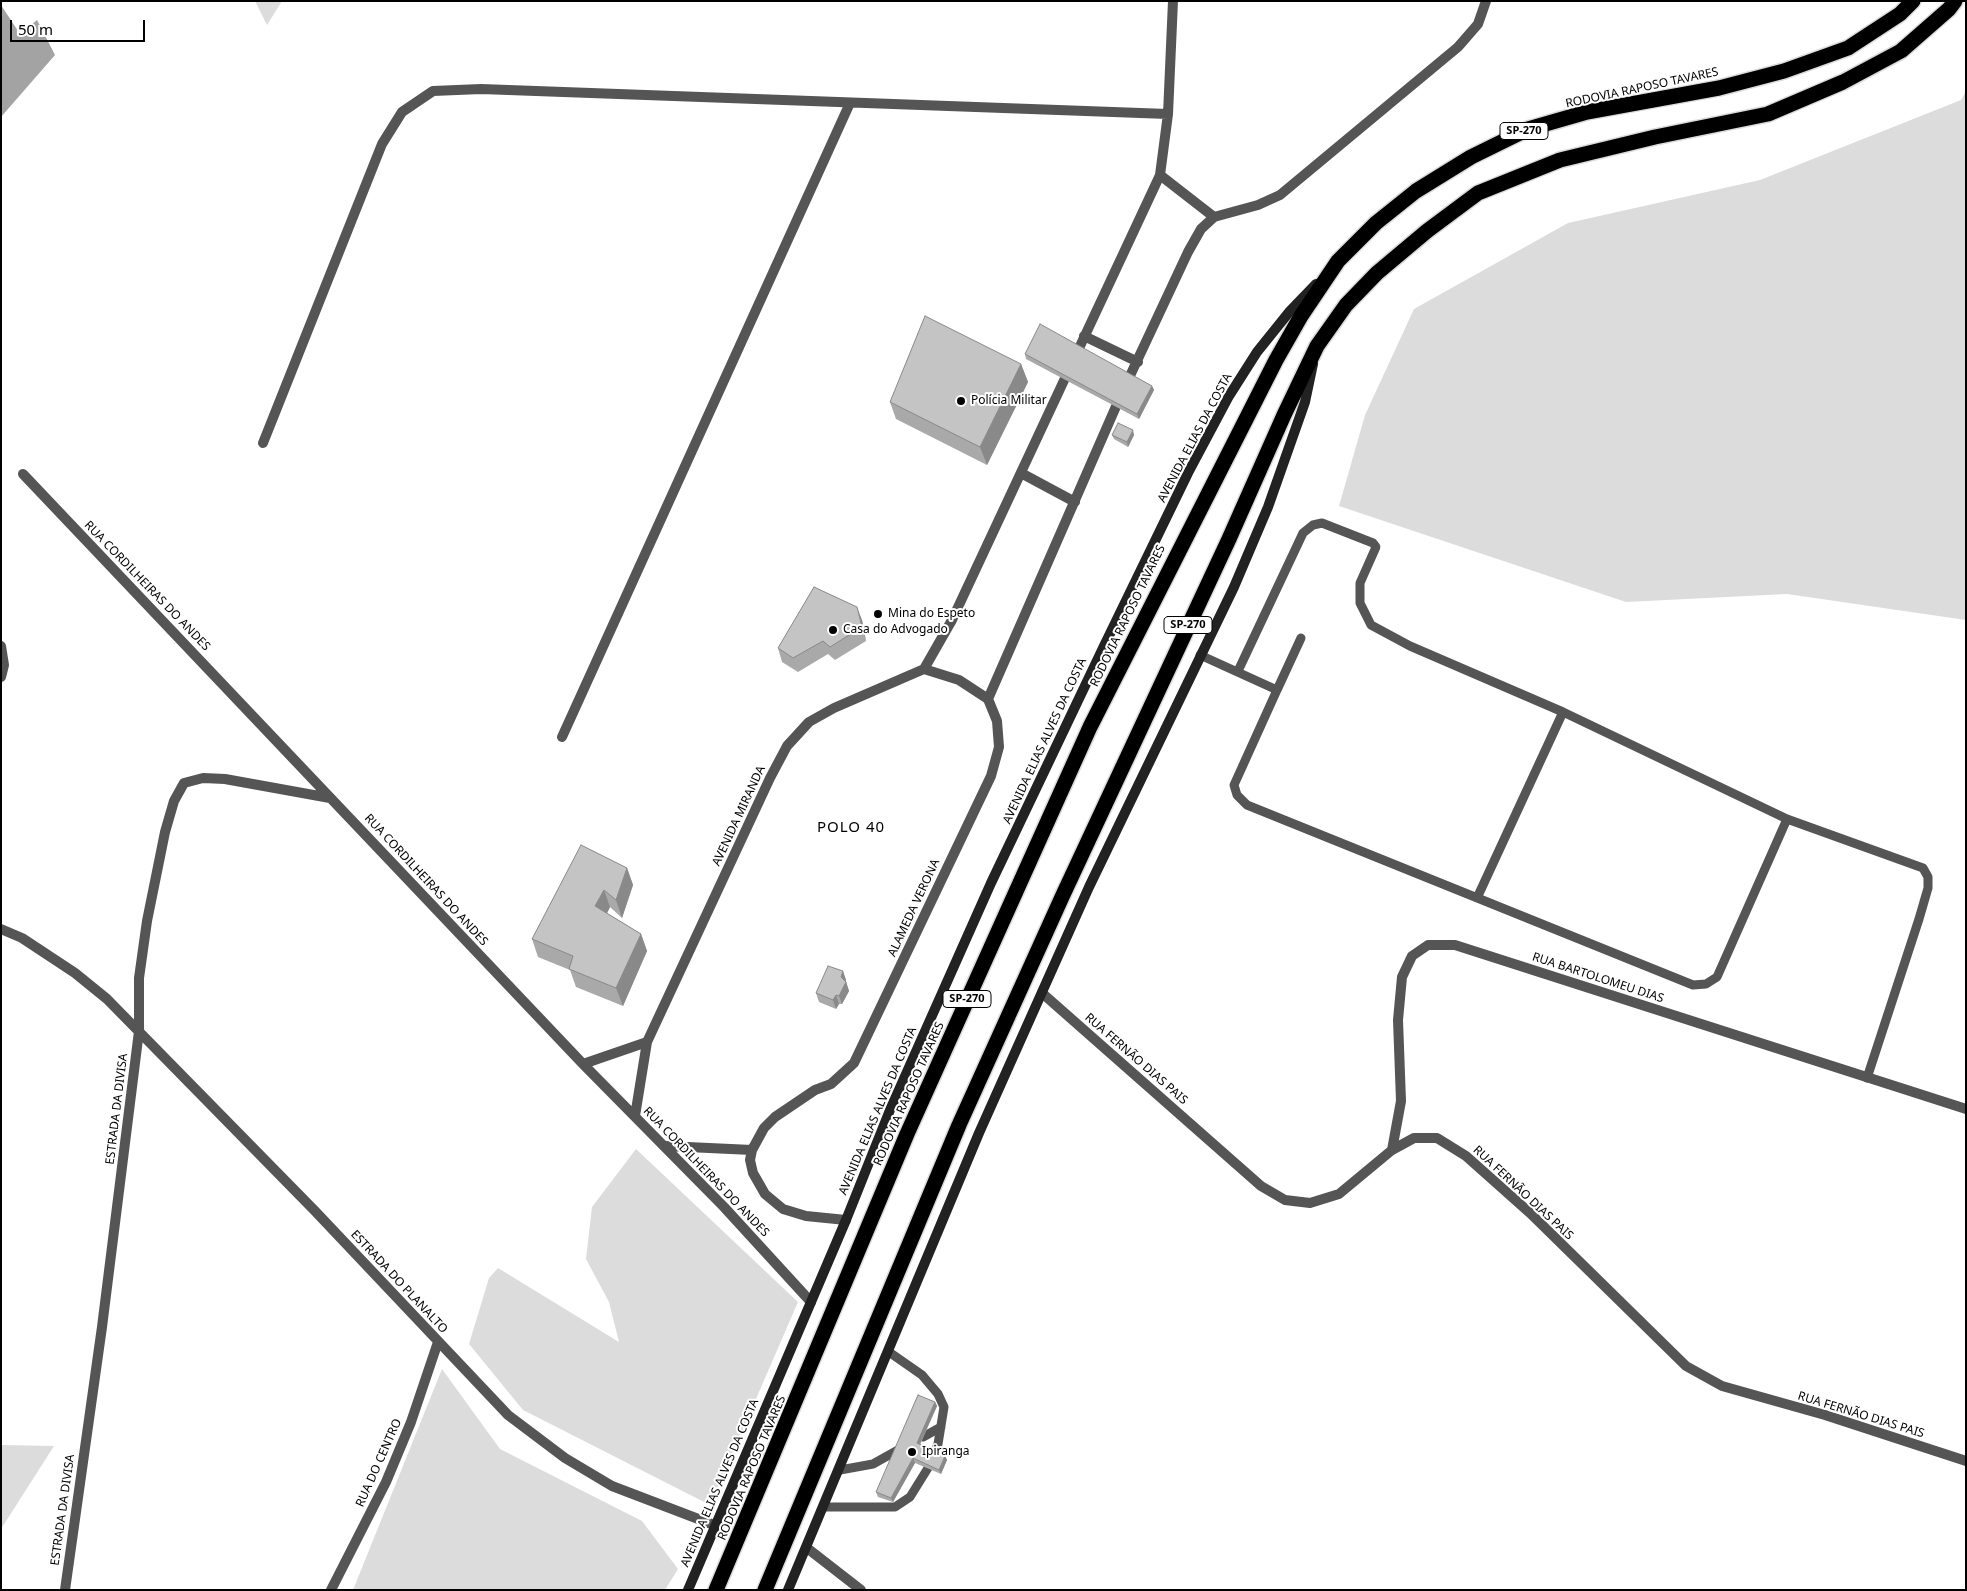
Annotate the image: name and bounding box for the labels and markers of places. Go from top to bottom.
place label: Polícia Militar [971,394,1047,408]
marker: Polícia Militar [955,395,967,407]
place label: Mina do Espeto [888,607,975,621]
marker: Mina do Espeto [872,608,884,620]
place label: Casa do Advogado [843,623,948,637]
marker: Casa do Advogado [827,624,839,636]
place label: Ipiranga [922,1445,970,1459]
marker: Ipiranga [906,1446,918,1458]

